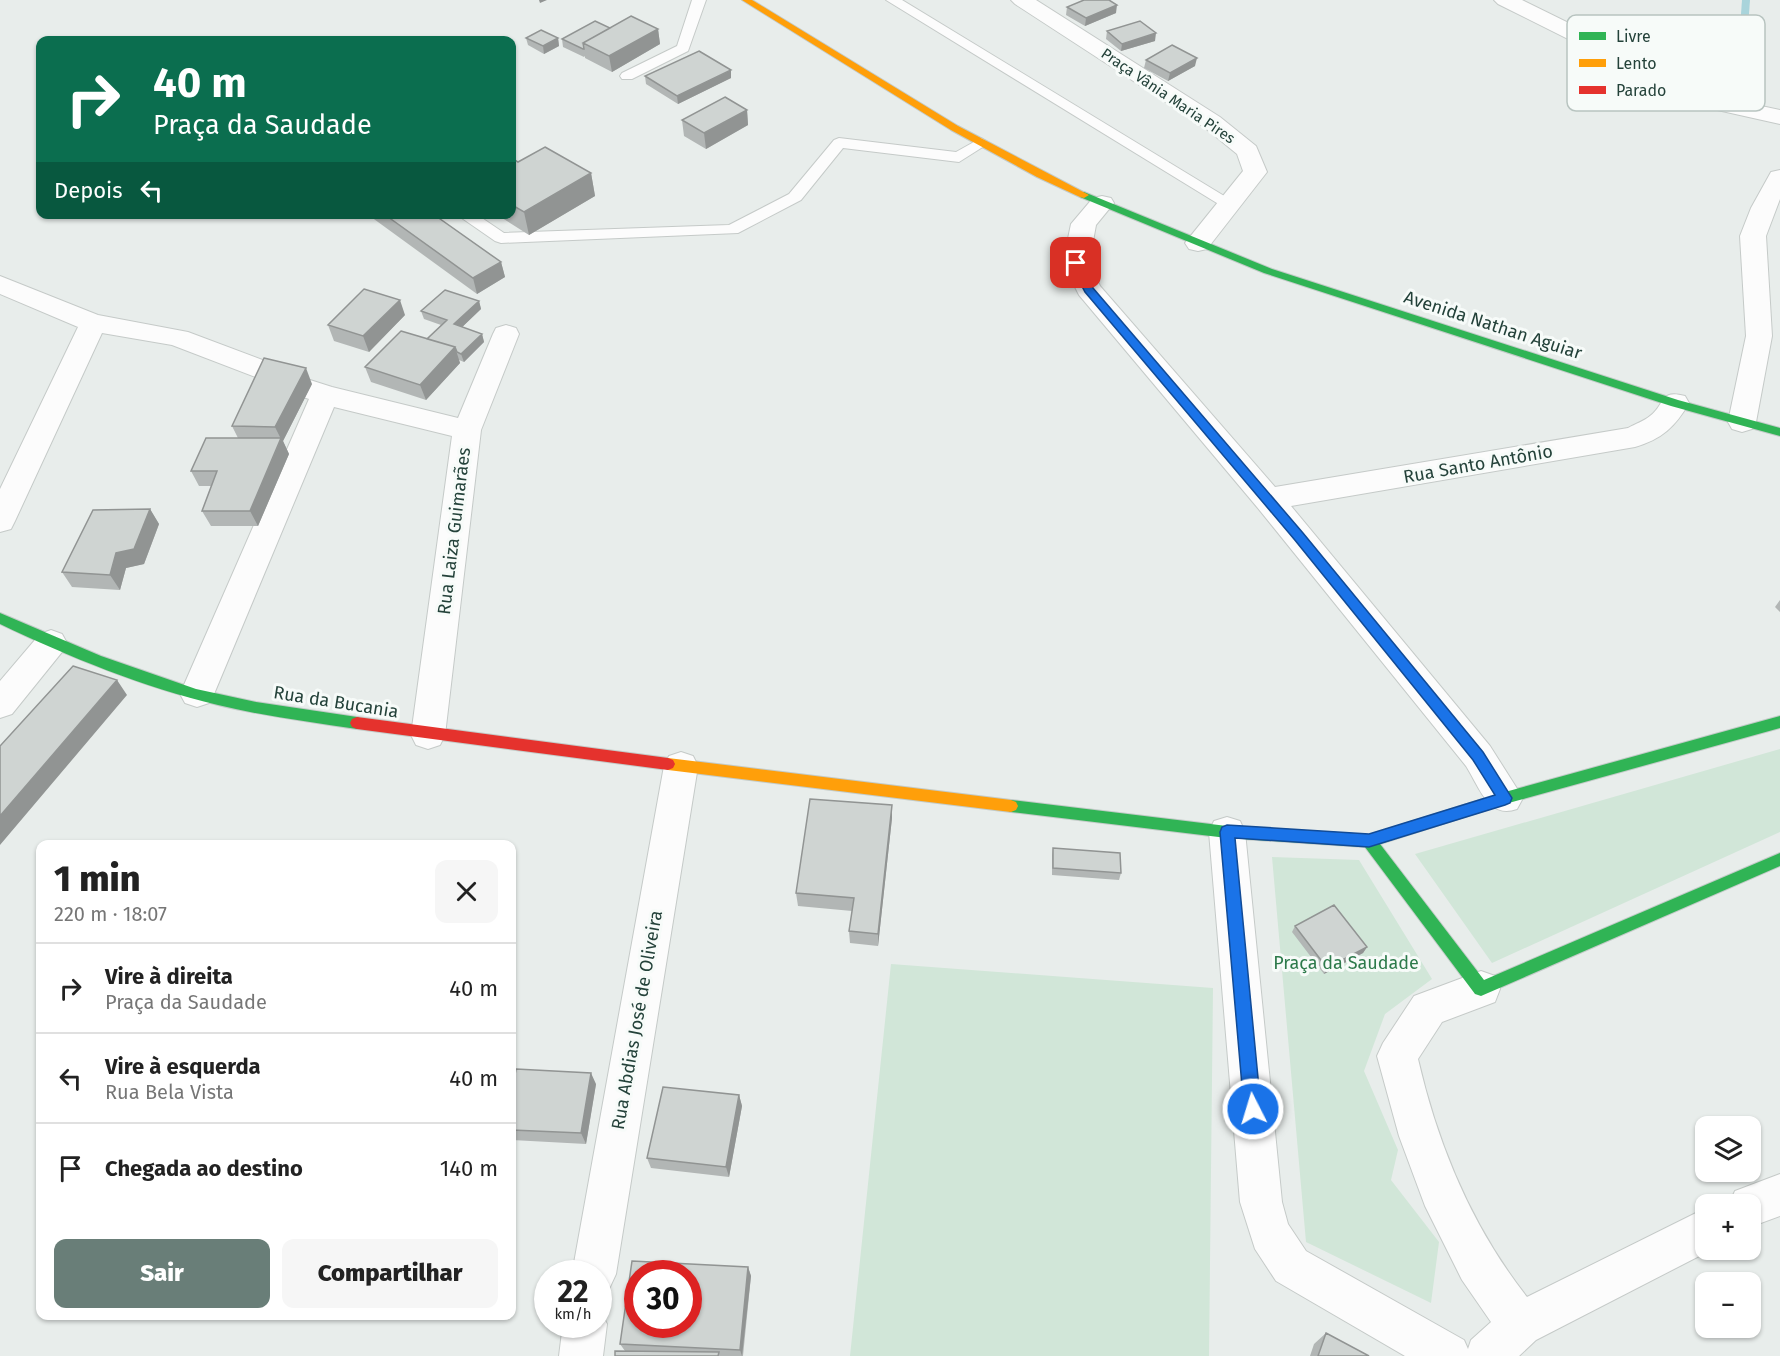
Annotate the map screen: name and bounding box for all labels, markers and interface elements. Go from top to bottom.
legend [1567,15,1765,111]
text: Livre [1616,27,1651,46]
street label: Praça Vânia Maria Pires [1098,44,1238,148]
text: Lento [1616,54,1657,73]
text: 40 m [153,58,247,108]
icon: right [54,60,132,138]
text: Parado [1616,81,1666,100]
text: Praça da Saudade [153,109,372,141]
icon: left [135,174,168,207]
text: Depois [54,177,123,204]
pin [1050,237,1101,288]
icon: arrive [1059,246,1092,279]
street label: Avenida Nathan Aguiar [1401,286,1585,364]
street label: Rua Santo Antônio [1402,440,1554,488]
street label: Rua Laiza Guimarães [433,446,475,616]
street label: Rua da Bucania [272,681,400,723]
text: 1 min [54,857,140,901]
button: close [435,860,498,923]
text: 220 m · 18:07 [54,902,167,926]
street label: Rua Abdias José de Oliveira [607,909,667,1131]
park label: Praça da Saudade [1273,952,1419,974]
text: Vire à direita [105,963,233,990]
icon: right [54,972,87,1005]
text: 40 m [449,975,498,1002]
text: Praça da Saudade [105,990,267,1014]
text: Vire à esquerda [105,1053,261,1080]
icon: left [54,1062,87,1095]
text: 40 m [449,1065,498,1092]
position arrow [1221,1077,1285,1141]
text: Rua Bela Vista [105,1080,234,1104]
map controls [1695,1116,1761,1338]
button: layers [1695,1116,1761,1182]
icon: arrive [54,1152,87,1185]
text: Chegada ao destino [105,1155,303,1182]
text: 140 m [440,1155,498,1182]
button: + [1695,1194,1761,1260]
button: Sair [54,1239,270,1308]
button: Compartilhar [282,1239,498,1308]
speed limit sign: 30 [624,1260,702,1338]
button: − [1695,1272,1761,1338]
text: 22 [557,1274,589,1310]
text: km/h [554,1305,592,1323]

